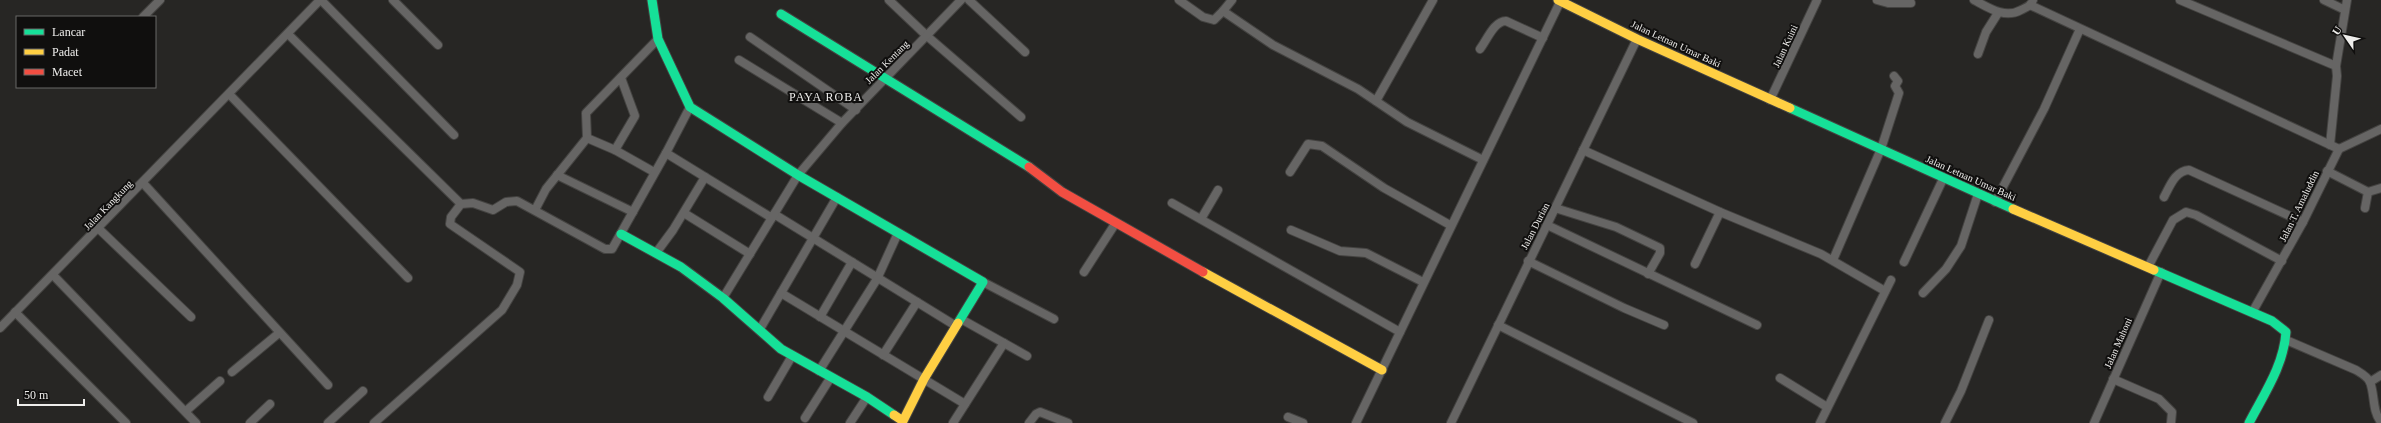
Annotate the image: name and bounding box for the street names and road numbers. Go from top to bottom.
street label: Jalan Letnan Umar Baki [1630,18,1723,70]
street label: Jalan Kuini [1770,23,1800,69]
street label: Jalan Kentang [863,38,911,86]
street label: Jalan Letnan Umar Baki [1924,153,2018,203]
street label: Jalan T. Amaluddin [2277,169,2321,243]
street label: Jalan Kangkung [82,178,134,232]
street label: Jalan Durian [1519,201,1551,251]
street label: Jalan Mahoni [2102,316,2134,370]

